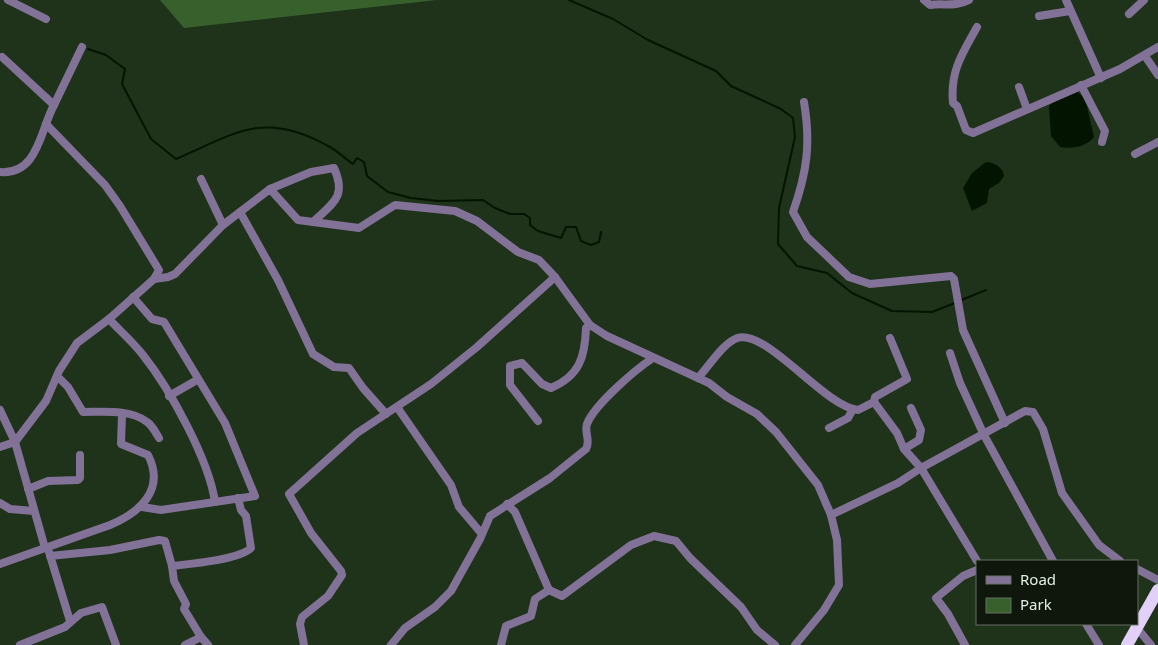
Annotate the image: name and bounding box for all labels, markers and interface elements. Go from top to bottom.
legend [976,560,1138,625]
text: Road [1020,569,1056,589]
text: Park [1020,594,1052,614]

